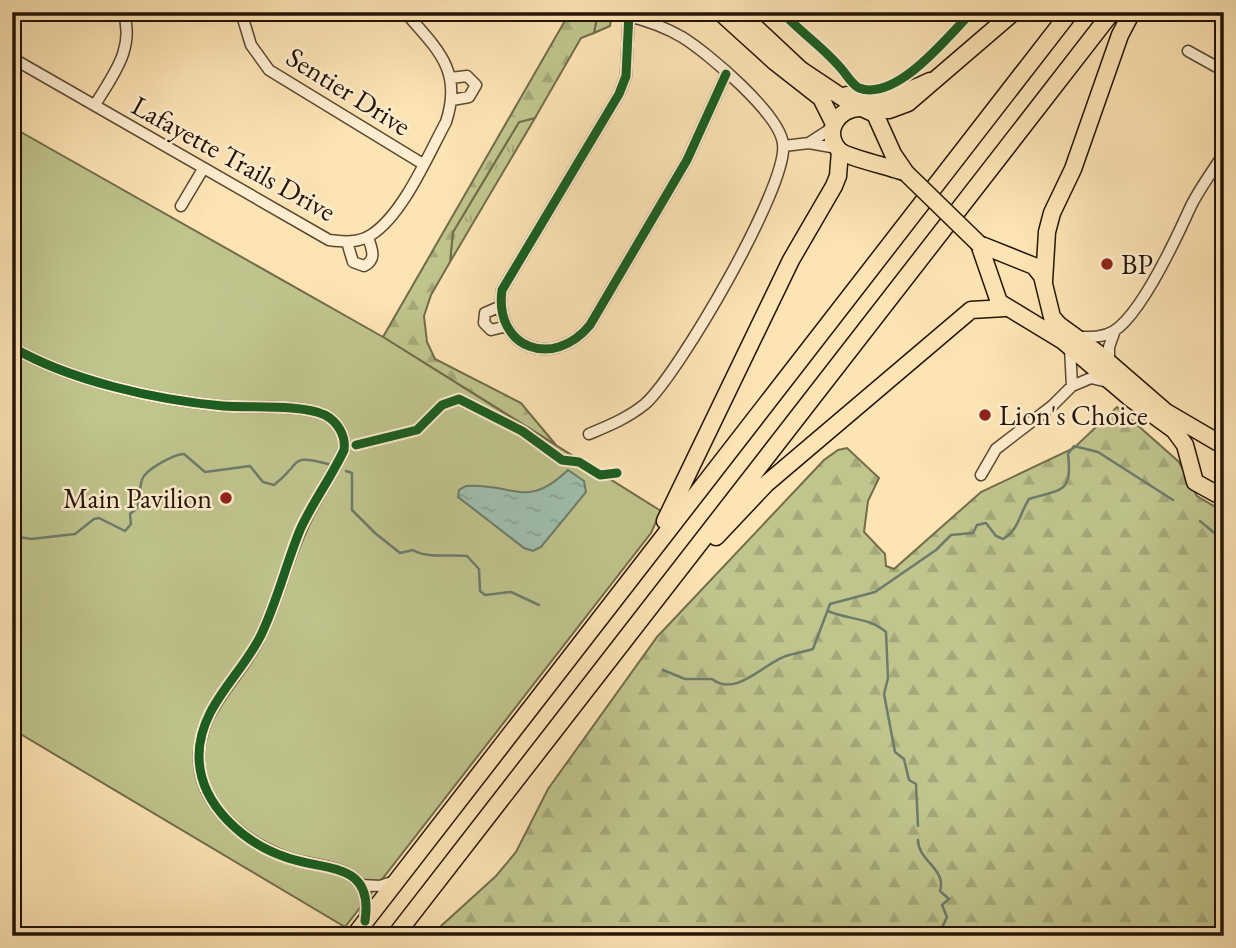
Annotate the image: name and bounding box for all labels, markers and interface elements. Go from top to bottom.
street label: Sentier Drive [280,39,418,143]
street label: Lafayette Trails Drive [126,87,342,229]
place label: BP [1121,246,1153,282]
marker: BP [1099,256,1115,272]
place label: Lion's Choice [999,397,1148,433]
marker: Lion's Choice [977,407,993,423]
place label: Main Pavilion [63,480,212,516]
marker: Main Pavilion [218,490,234,506]

